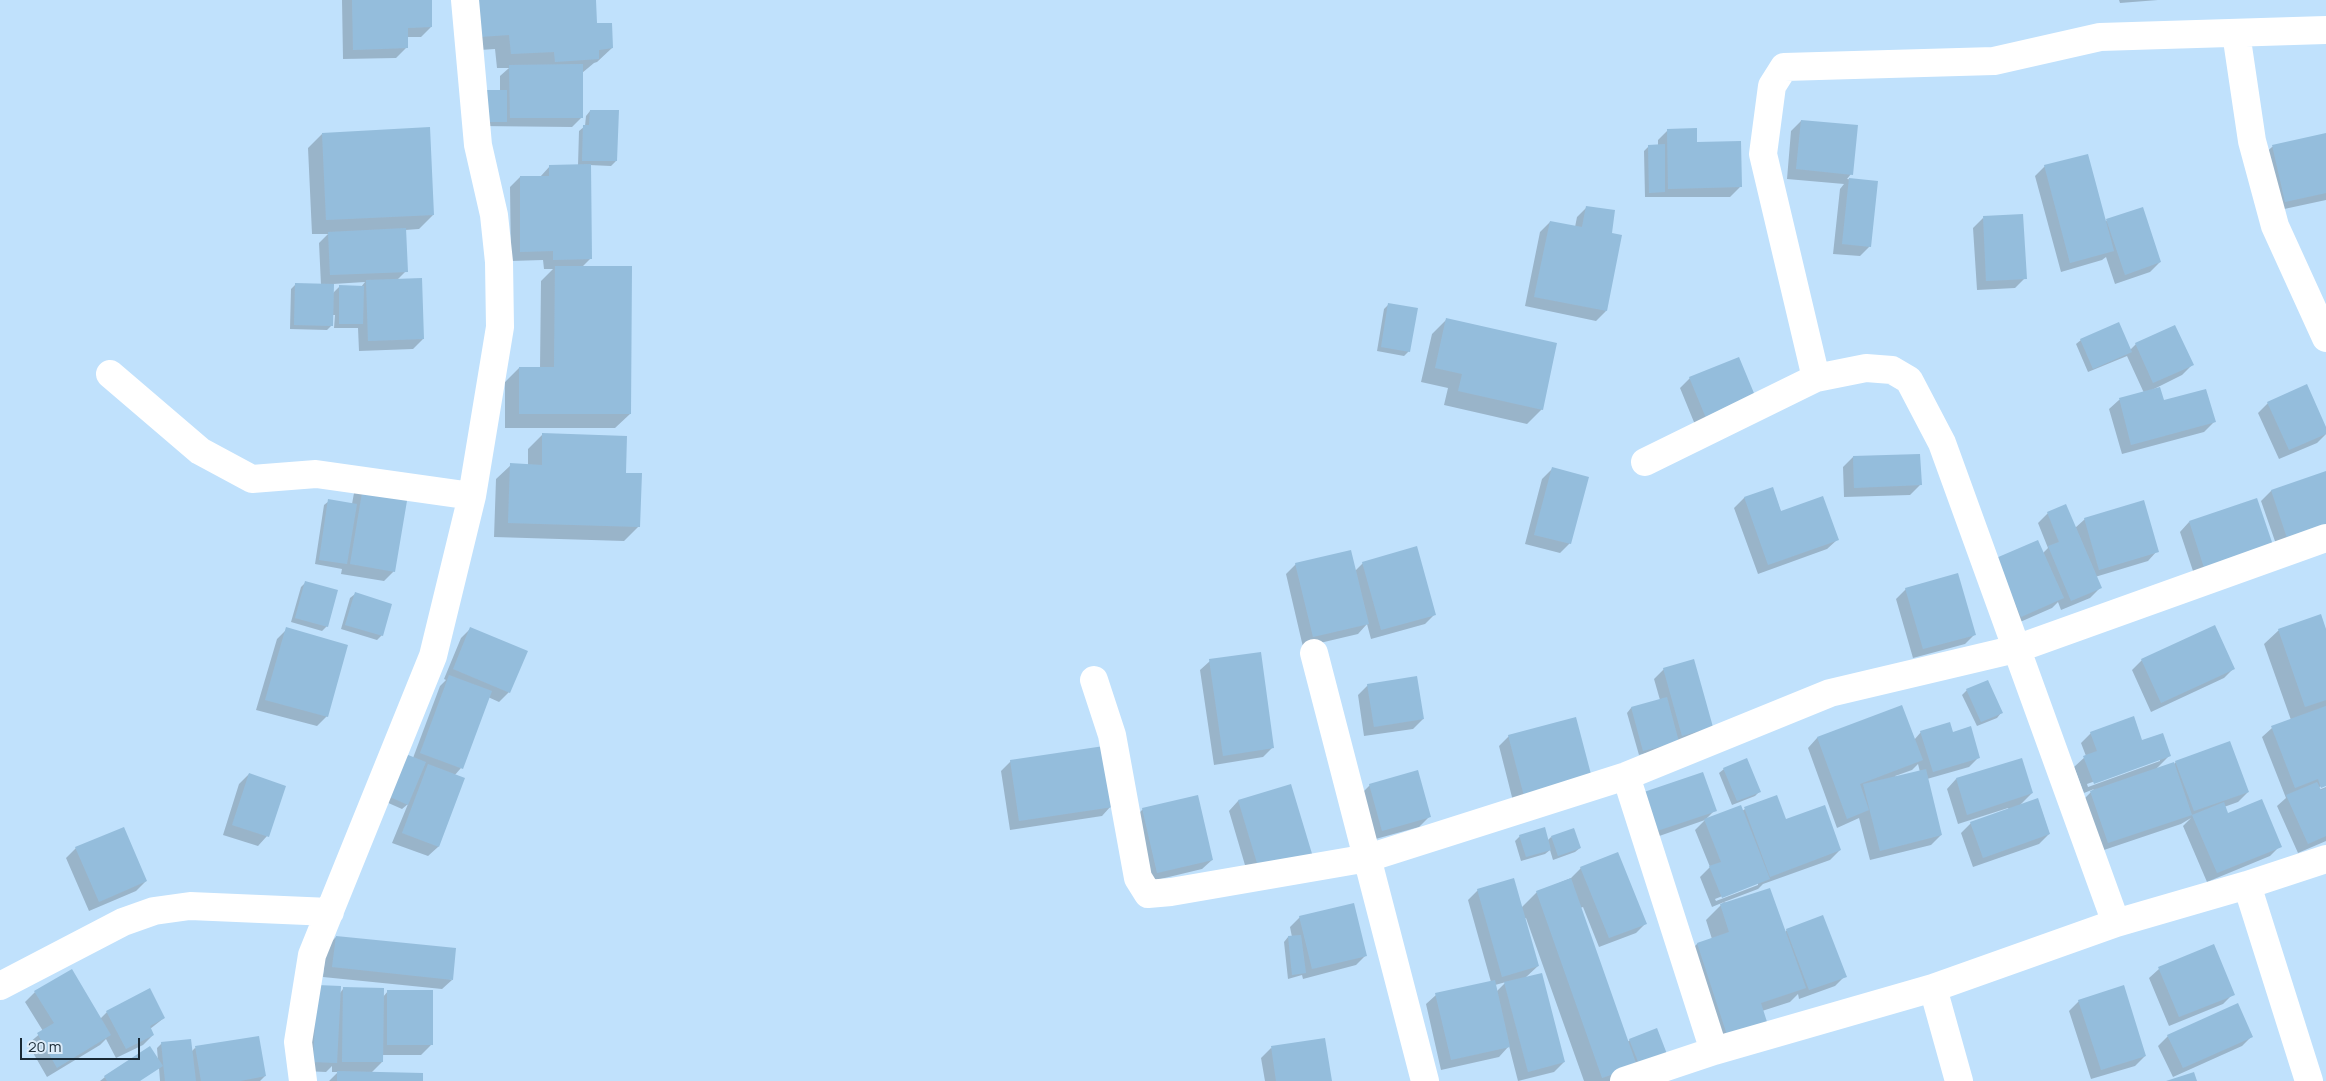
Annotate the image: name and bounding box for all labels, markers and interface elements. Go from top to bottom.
scale bar [22,1028,142,1060]
text: 20 m [28,1036,61,1057]

